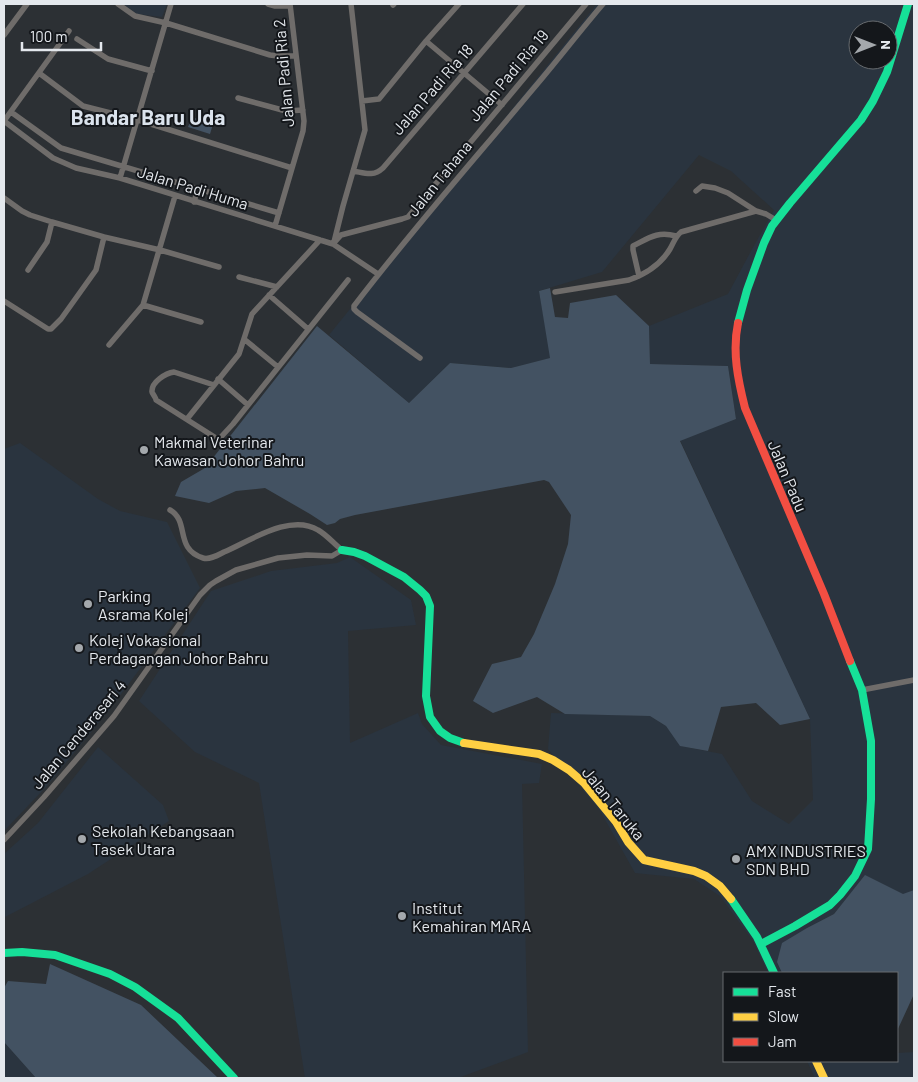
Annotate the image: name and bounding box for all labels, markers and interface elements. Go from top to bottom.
street label: Jalan Padi Ria 2 [269,18,297,128]
scale bar [22,20,101,52]
north arrow [848,20,898,70]
street label: Jalan Padi Ria 19 [464,25,552,125]
text: 100 m [30,27,68,45]
street label: Jalan Padi Ria 18 [387,40,477,138]
text: N [878,40,895,50]
district label: Bandar Baru Uda [71,104,225,129]
street label: Jalan Tahana [403,136,475,220]
street label: Jalan Padi Huma [135,161,251,213]
place label: Makmal Veterinar Kawasan Johor Bahru [154,432,304,469]
street label: Jalan Padu [764,437,812,515]
marker: Makmal Veterinar Kawasan Johor Bahru [138,444,150,456]
place label: Parking Asrama Kolej [98,586,188,623]
marker: Parking Asrama Kolej [82,598,94,610]
place label: Kolej Vokasional Perdagangan Johor Bahru [89,630,269,667]
marker: Kolej Vokasional Perdagangan Johor Bahru [73,642,85,654]
street label: Jalan Cenderasari 4 [27,675,129,793]
street label: Jalan Taruka [579,763,649,843]
place label: Sekolah Kebangsaan Tasek Utara [92,821,235,858]
marker: Sekolah Kebangsaan Tasek Utara [76,833,88,845]
place label: AMX INDUSTRIES SDN BHD [746,841,866,878]
marker: AMX INDUSTRIES SDN BHD [730,853,742,865]
place label: Institut Kemahiran MARA [412,898,532,935]
marker: Institut Kemahiran MARA [396,910,408,922]
legend [723,972,898,1062]
text: Fast [768,982,796,1000]
text: Slow [768,1007,799,1025]
text: Jam [768,1032,797,1050]

